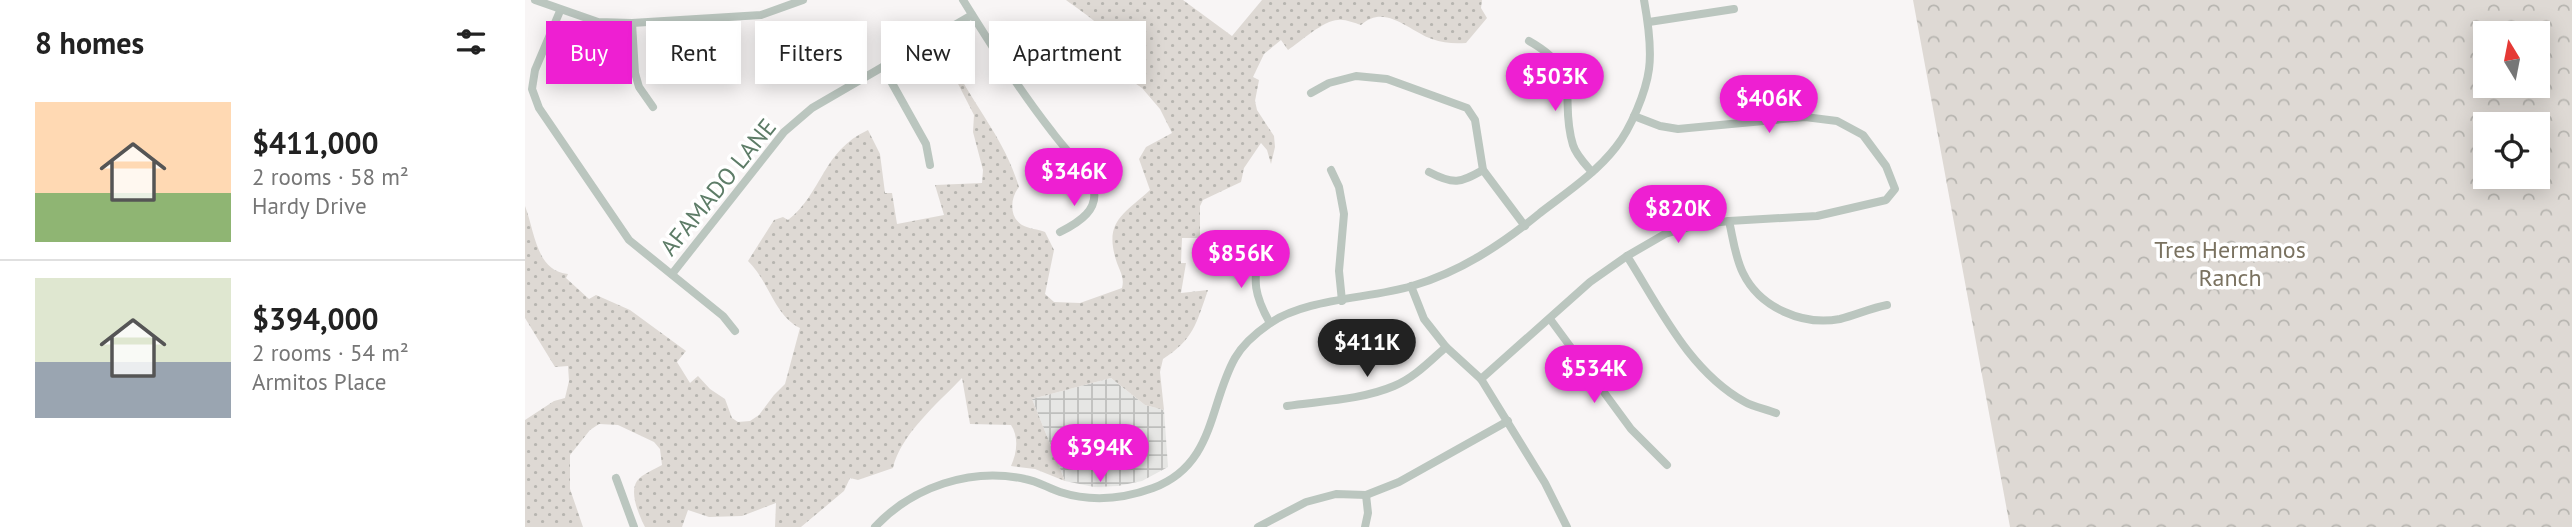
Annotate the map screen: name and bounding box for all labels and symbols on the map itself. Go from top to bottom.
north arrow [2473,21,2550,98]
pin: $503K [1506,54,1604,113]
pin: $406K [1720,76,1818,135]
street label: AFAMADO LANE [653,112,783,262]
pin: $346K [1025,148,1123,208]
pin: $820K [1629,186,1727,245]
pin: $856K [1192,230,1290,290]
park label: Tres Hermanos Ranch [2154,234,2306,293]
pin: $411K [1318,320,1416,379]
pin: $534K [1545,346,1643,405]
pin: $394K [1051,424,1149,484]

